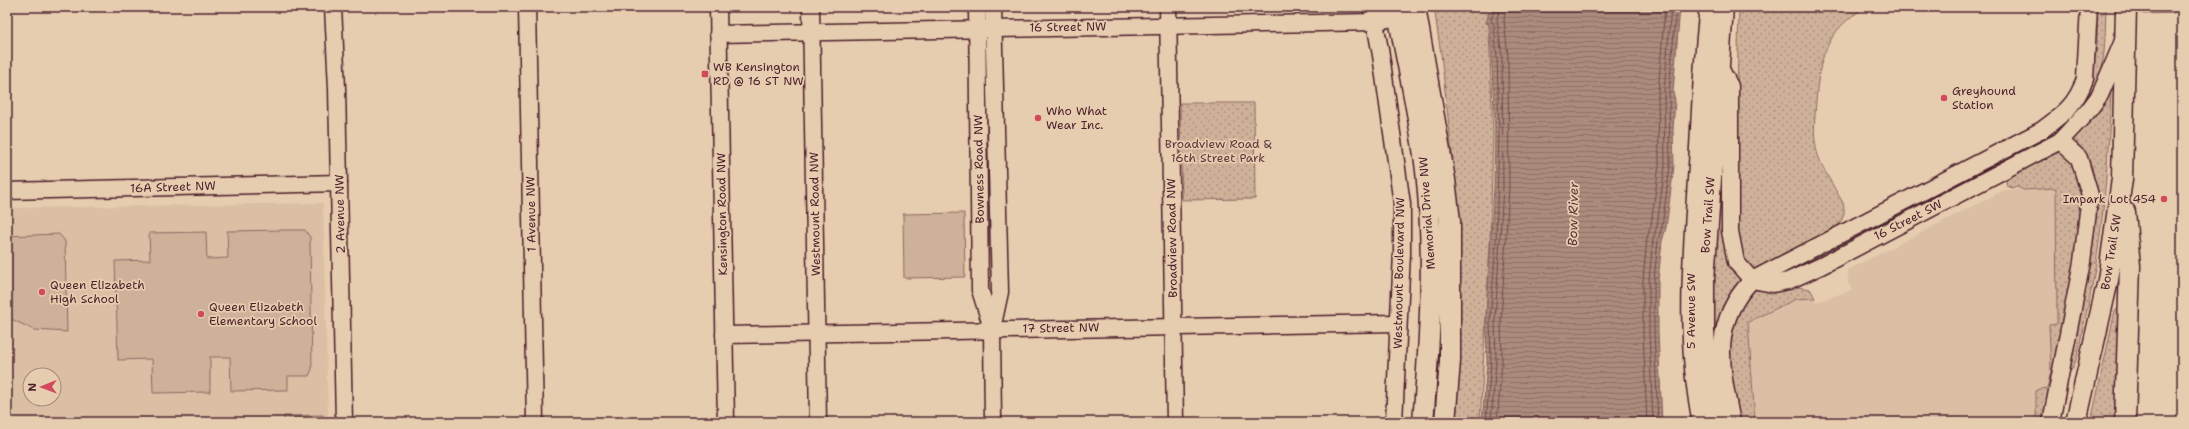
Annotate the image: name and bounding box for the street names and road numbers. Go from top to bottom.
street label: 16 Street NW [1029,18,1107,36]
street label: Bowness Road NW [970,114,988,224]
street label: Kensington Road NW [713,152,731,276]
street label: Westmount Road NW [806,152,824,276]
street label: Memorial Drive NW [1415,156,1439,270]
street label: 2 Avenue NW [331,174,349,254]
street label: 1 Avenue NW [522,176,540,252]
street label: Bow Trail SW [1697,176,1719,254]
street label: 16A Street NW [130,178,216,196]
street label: Broadview Road NW [1163,178,1181,298]
street label: 16 Street SW [1871,196,1945,244]
street label: Westmount Boulevard NW [1390,197,1408,349]
street label: Bow Trail SW [2097,213,2125,291]
street label: 5 Avenue SW [1683,273,1699,349]
street label: 17 Street NW [1022,319,1100,337]

